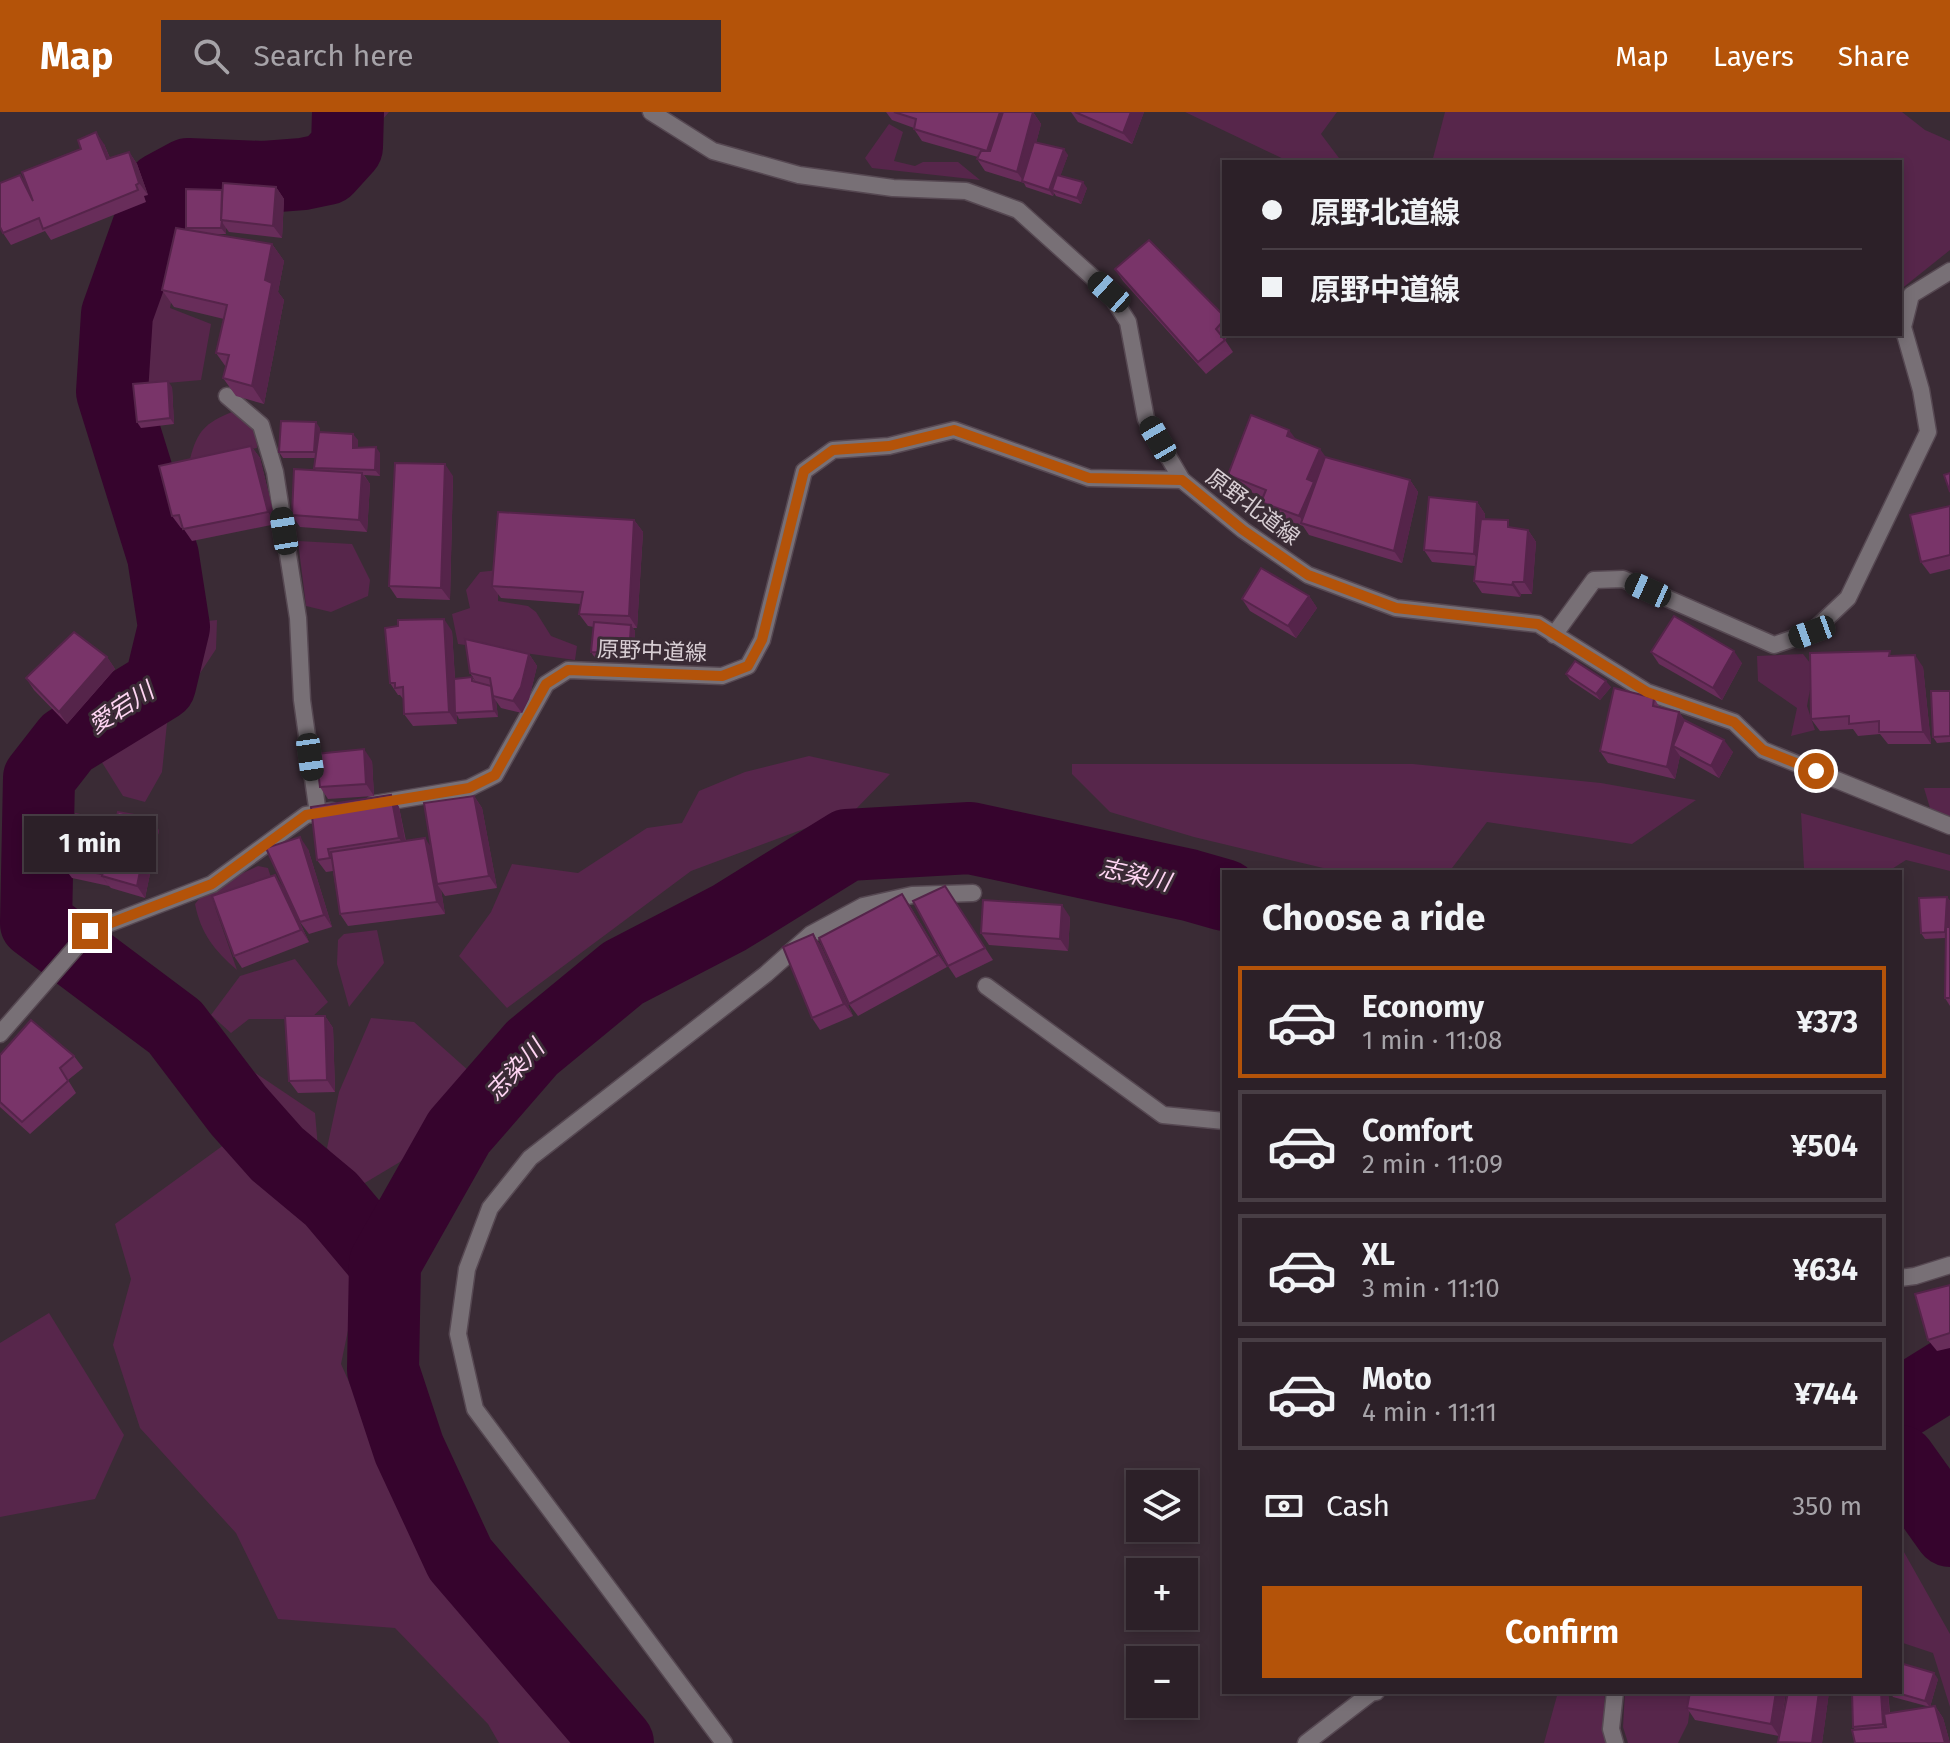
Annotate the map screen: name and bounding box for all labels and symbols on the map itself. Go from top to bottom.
car [1083,267,1135,317]
car [1136,412,1180,466]
street label: 原野北道線 [1201,463,1305,551]
car [268,505,300,557]
car [1621,569,1675,611]
car [1785,613,1839,651]
street label: 原野中道線 [597,636,707,666]
water label: 愛宕川 [83,675,161,739]
car [295,732,325,782]
route start [1798,753,1834,789]
callout: 1 min [24,815,156,871]
water label: 志染川 [1097,853,1176,897]
route end [72,913,108,949]
water label: 志染川 [480,1032,552,1106]

